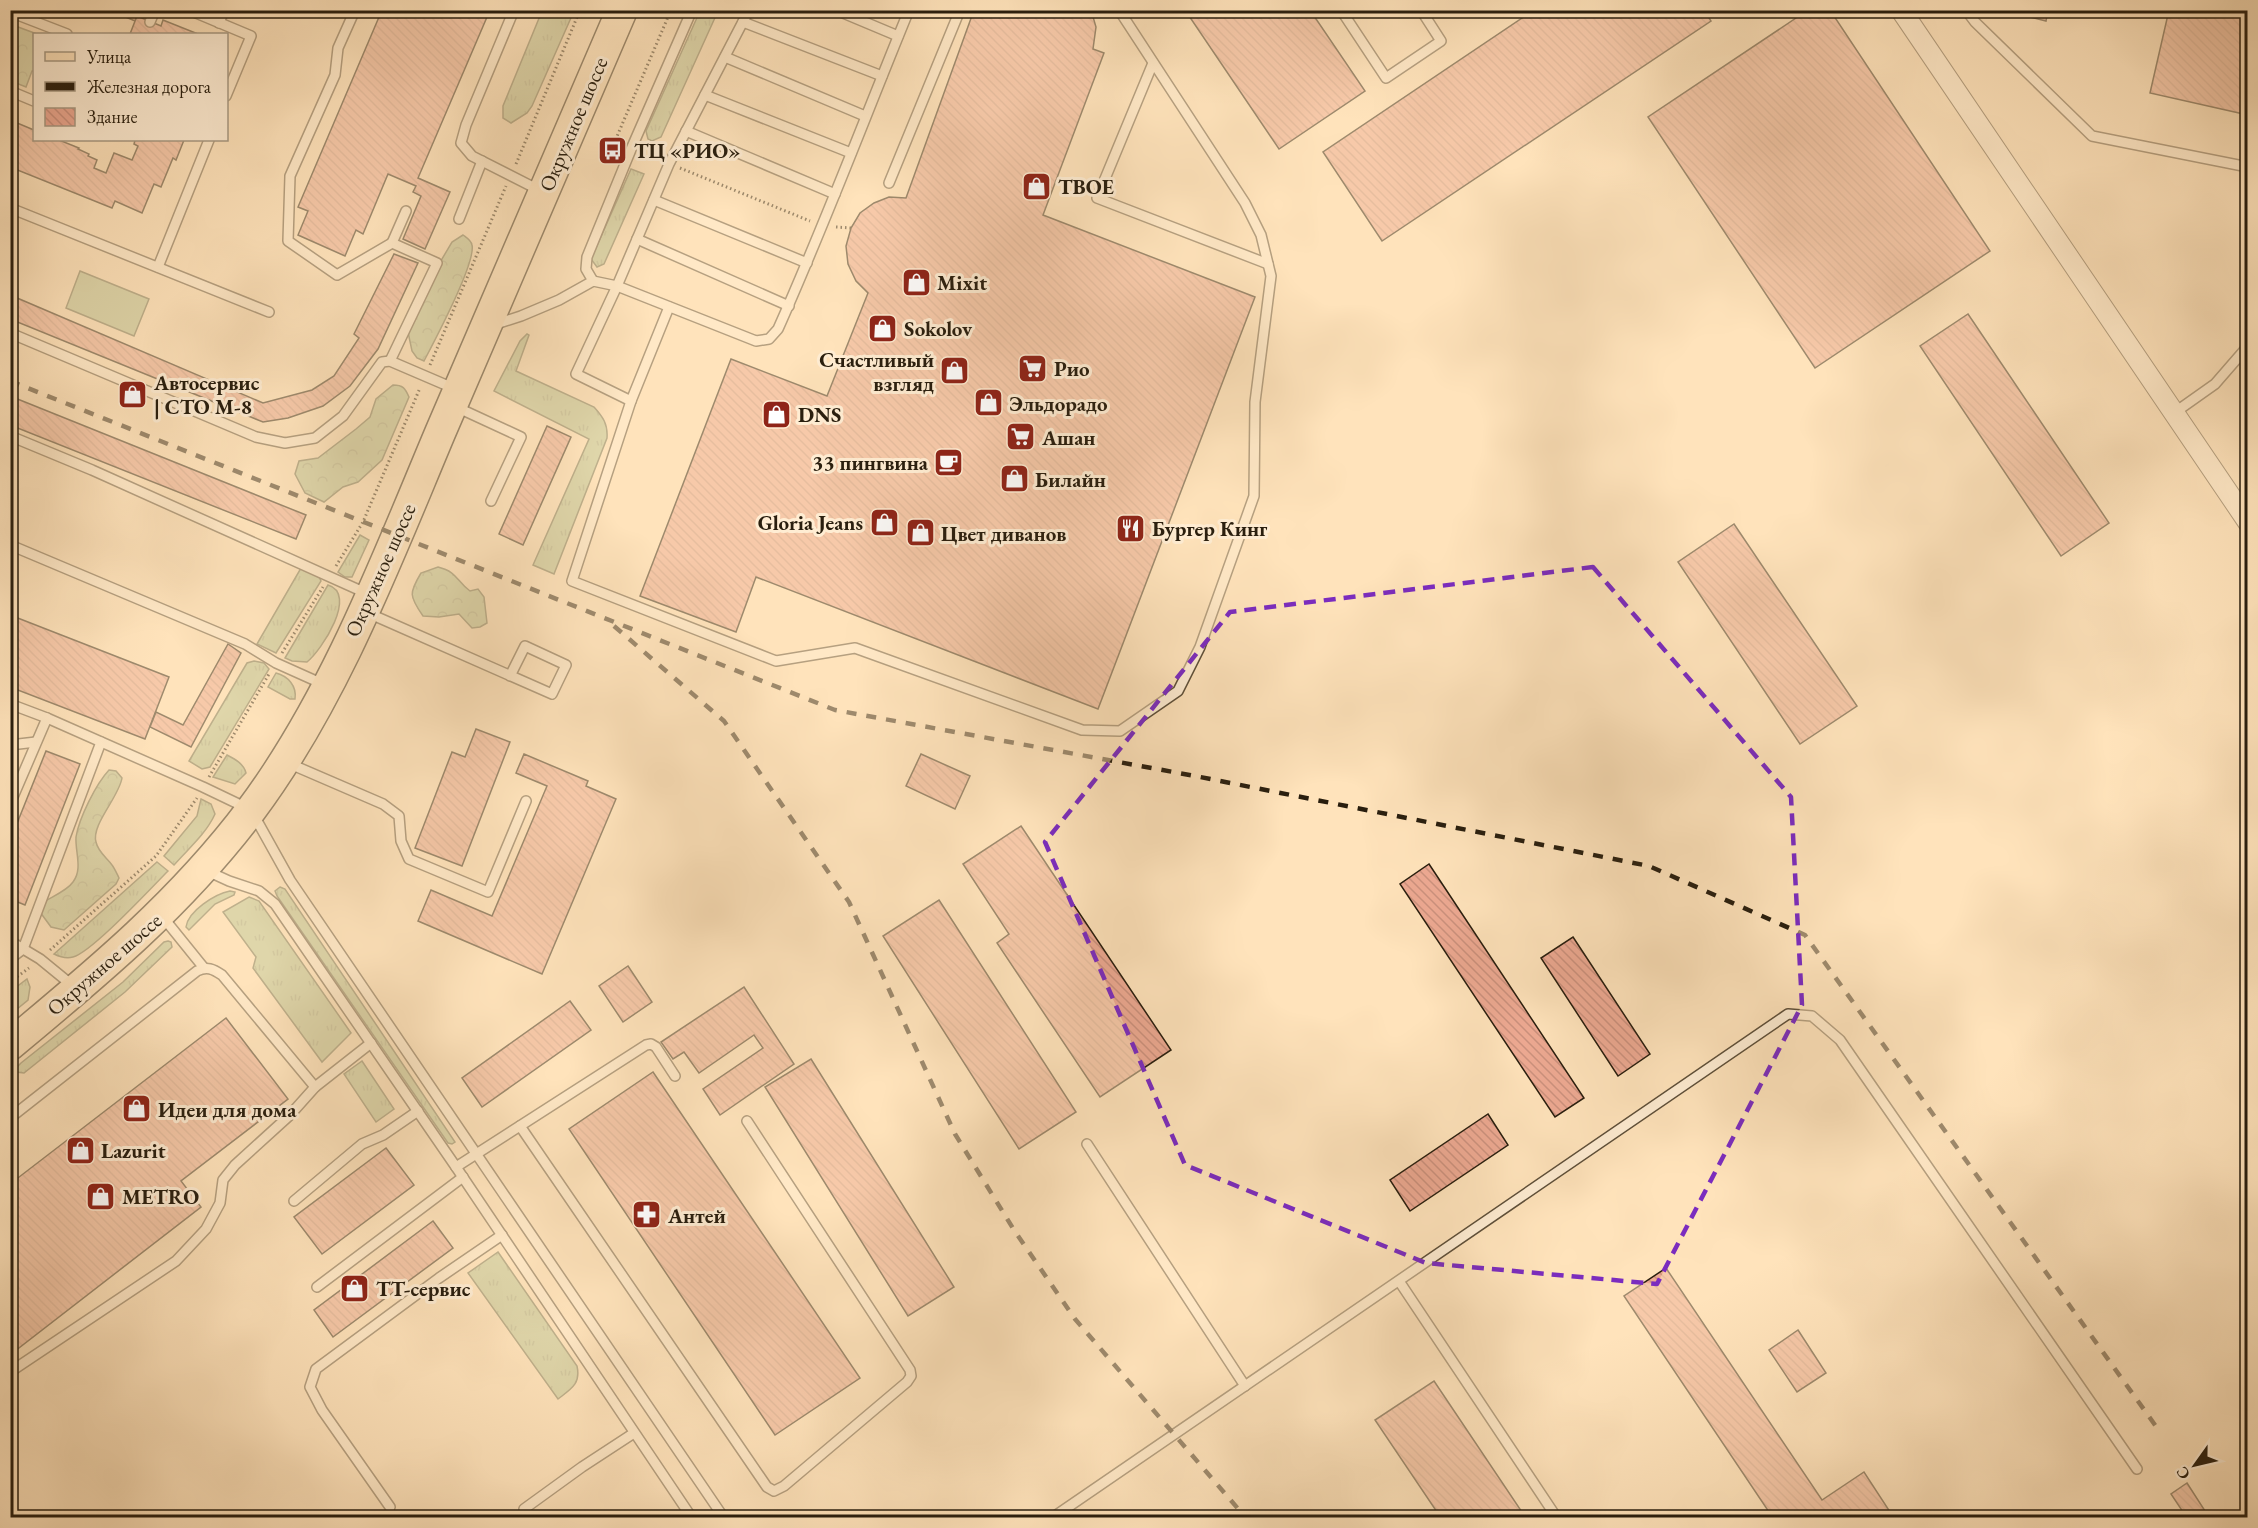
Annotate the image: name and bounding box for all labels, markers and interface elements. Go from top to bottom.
legend [33,33,228,141]
text: Улица [86,45,132,68]
street label: Окружное шоссе [533,53,613,195]
text: Железная дорога [86,75,212,98]
text: Здание [87,105,137,128]
bus stop icon: ТЦ «РИО» [597,134,629,166]
place label: ТЦ «РИО» [634,137,741,164]
shop icon: ТВОЕ [1021,170,1053,202]
place label: ТВОЕ [1058,173,1114,200]
shop icon: Mixit [900,266,932,298]
place label: Mixit [937,269,987,296]
shop icon: Sokolov [867,312,899,344]
place label: Sokolov [904,315,973,342]
place label: Счастливый взгляд [819,346,934,397]
supermarket icon: Рио [1017,352,1049,384]
shop icon: Счастливый взгляд [939,355,971,387]
place label: Рио [1054,355,1090,382]
place label: Автосервис | СТО М-8 [153,369,260,420]
shop icon: Автосервис | СТО М-8 [117,378,149,410]
shop icon: Эльдорадо [972,387,1004,419]
place label: Эльдорадо [1009,390,1108,417]
shop icon: DNS [761,398,793,430]
place label: DNS [798,401,841,428]
supermarket icon: Ашан [1005,421,1037,453]
place label: Ашан [1041,424,1095,451]
cafe icon: 33 пингвина [933,446,965,478]
place label: 33 пингвина [812,449,929,476]
shop icon: Билайн [998,463,1030,495]
place label: Билайн [1035,466,1106,493]
street label: Окружное шоссе [338,499,422,641]
shop icon: Gloria Jeans [868,506,900,538]
place label: Gloria Jeans [758,509,863,536]
restaurant icon: Бургер Кинг [1115,512,1147,544]
place label: Бургер Кинг [1152,515,1268,542]
shop icon: Цвет диванов [904,517,936,549]
place label: Цвет диванов [941,520,1066,547]
street label: Окружное шоссе [41,907,167,1021]
shop icon: Идеи для дома [121,1093,153,1125]
place label: Идеи для дома [158,1096,297,1123]
shop icon: Lazurit [64,1134,96,1166]
place label: Lazurit [101,1137,166,1164]
shop icon: METRO [85,1180,117,1212]
place label: METRO [122,1183,199,1210]
pharmacy icon: Антей [631,1199,663,1231]
place label: Антей [667,1202,726,1229]
shop icon: ТТ-сервис [339,1272,371,1304]
place label: ТТ-сервис [376,1275,471,1302]
north arrow [2165,1435,2225,1495]
text: С [2171,1463,2195,1484]

